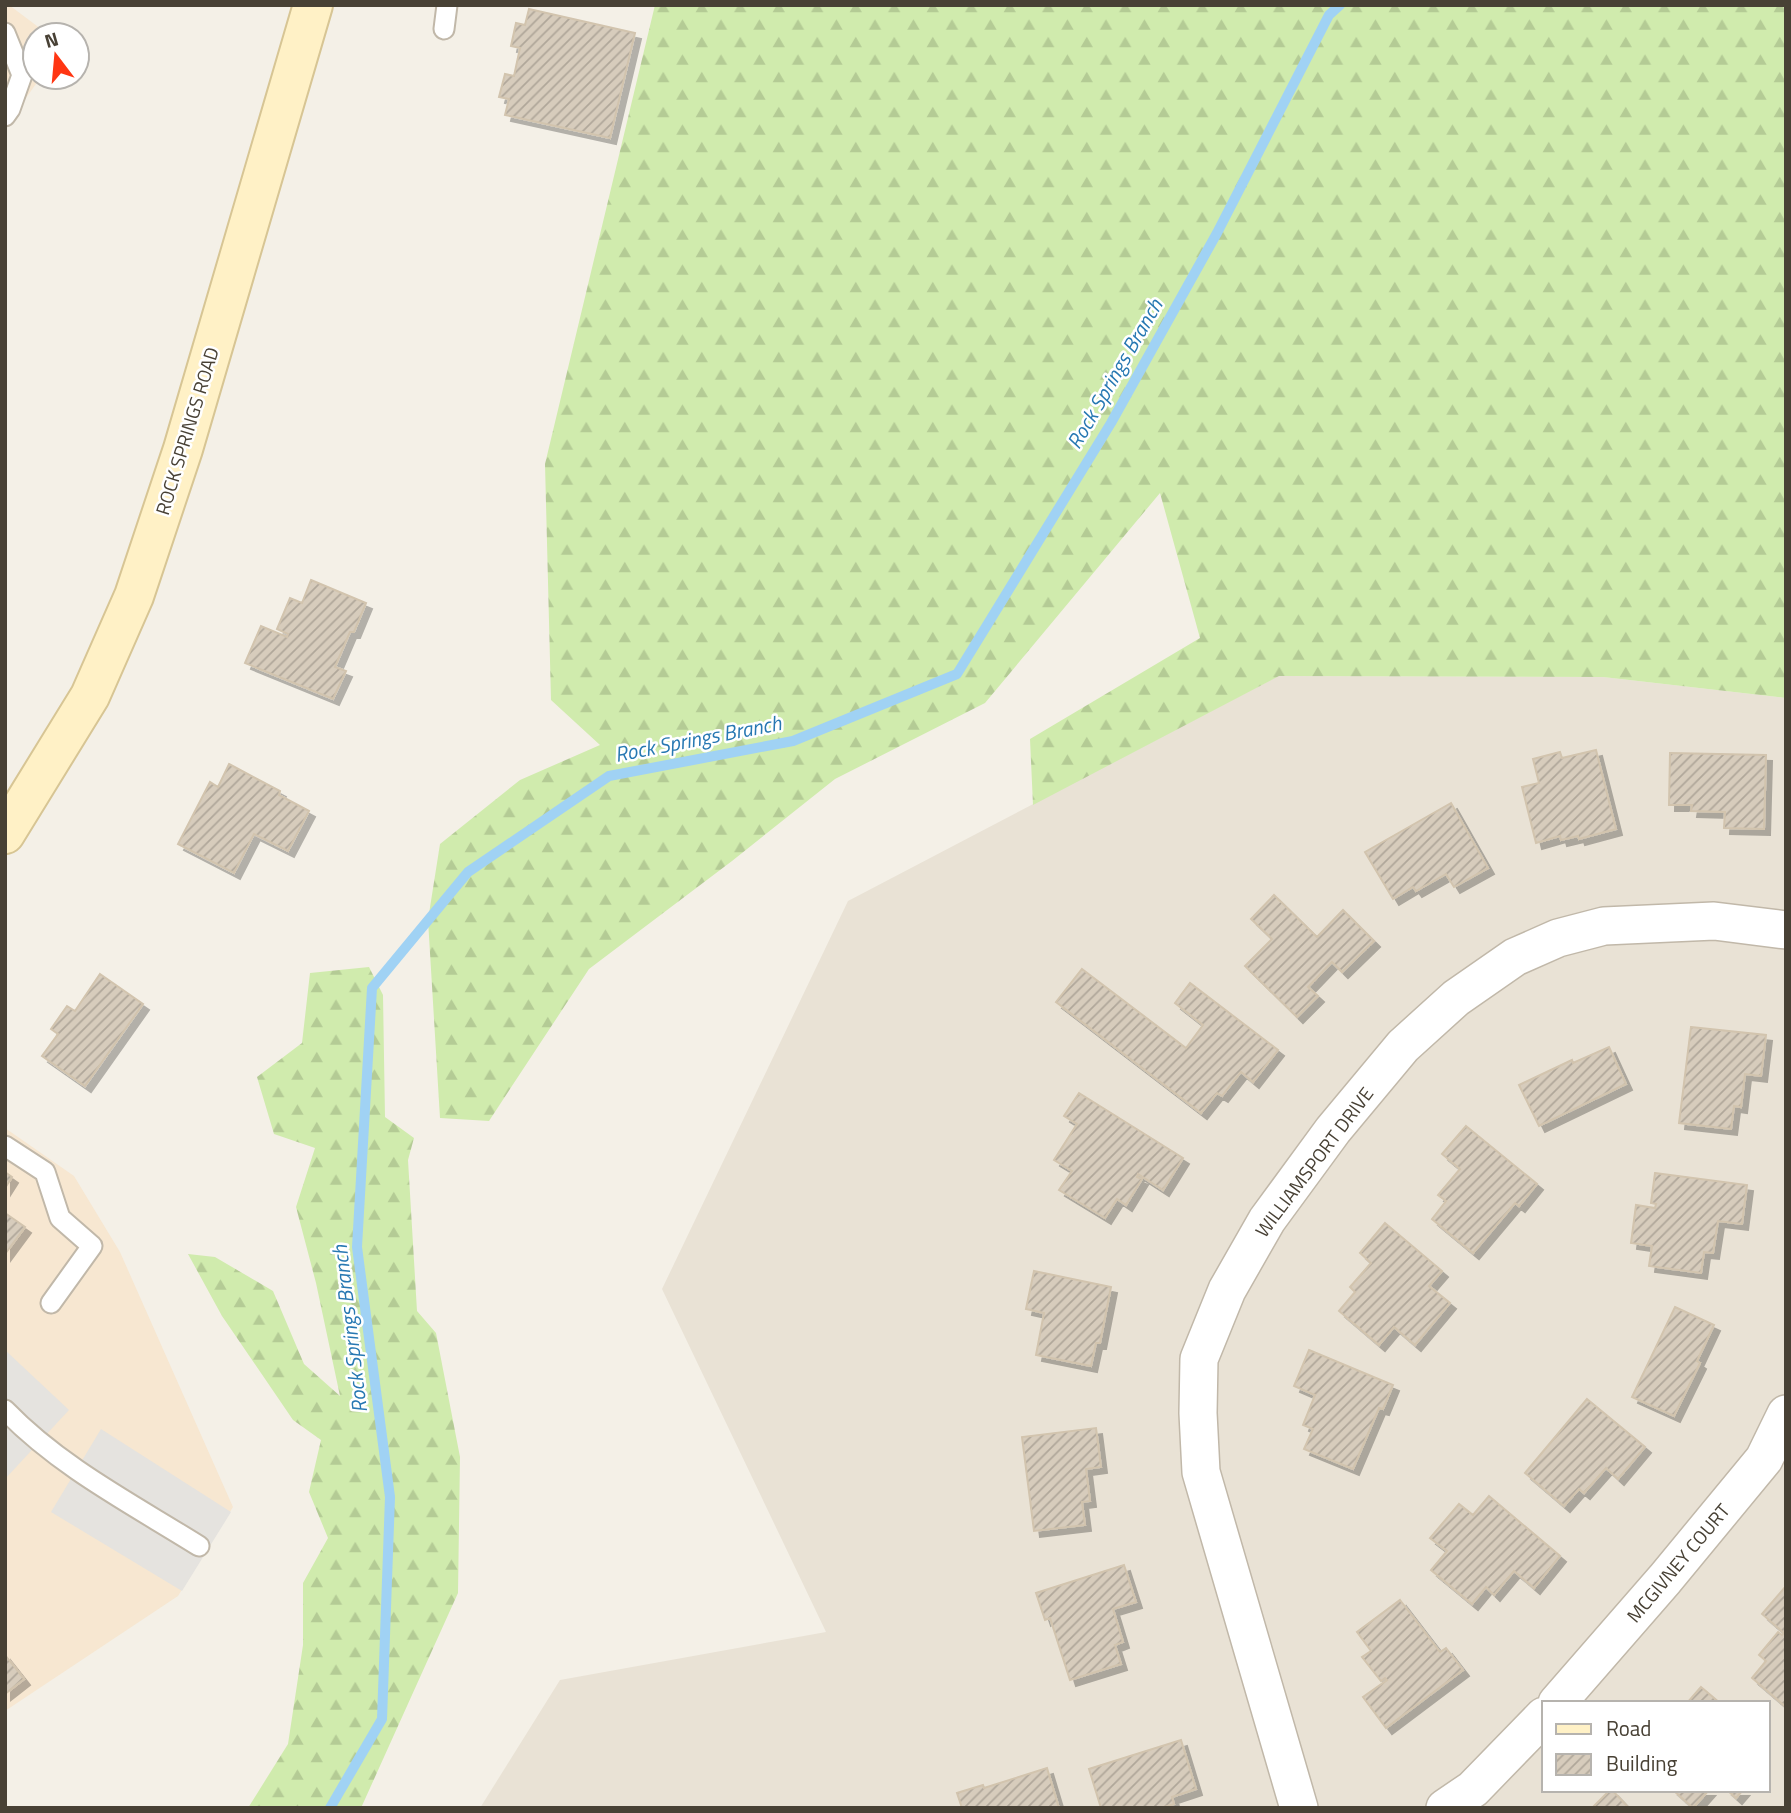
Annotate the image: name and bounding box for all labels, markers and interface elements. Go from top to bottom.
north arrow [21,21,91,91]
text: N [41,23,62,55]
water label: Rock Springs Branch [1058,292,1170,455]
street label: ROCK SPRINGS ROAD [147,343,226,518]
water label: Rock Springs Branch [612,706,784,770]
street label: WILLIAMSPORT DRIVE [1247,1080,1380,1243]
water label: Rock Springs Branch [323,1243,375,1415]
street label: MCGIVNEY COURT [1619,1497,1736,1629]
legend [1542,1701,1770,1792]
text: Road [1606,1712,1651,1744]
text: Building [1606,1747,1678,1779]

